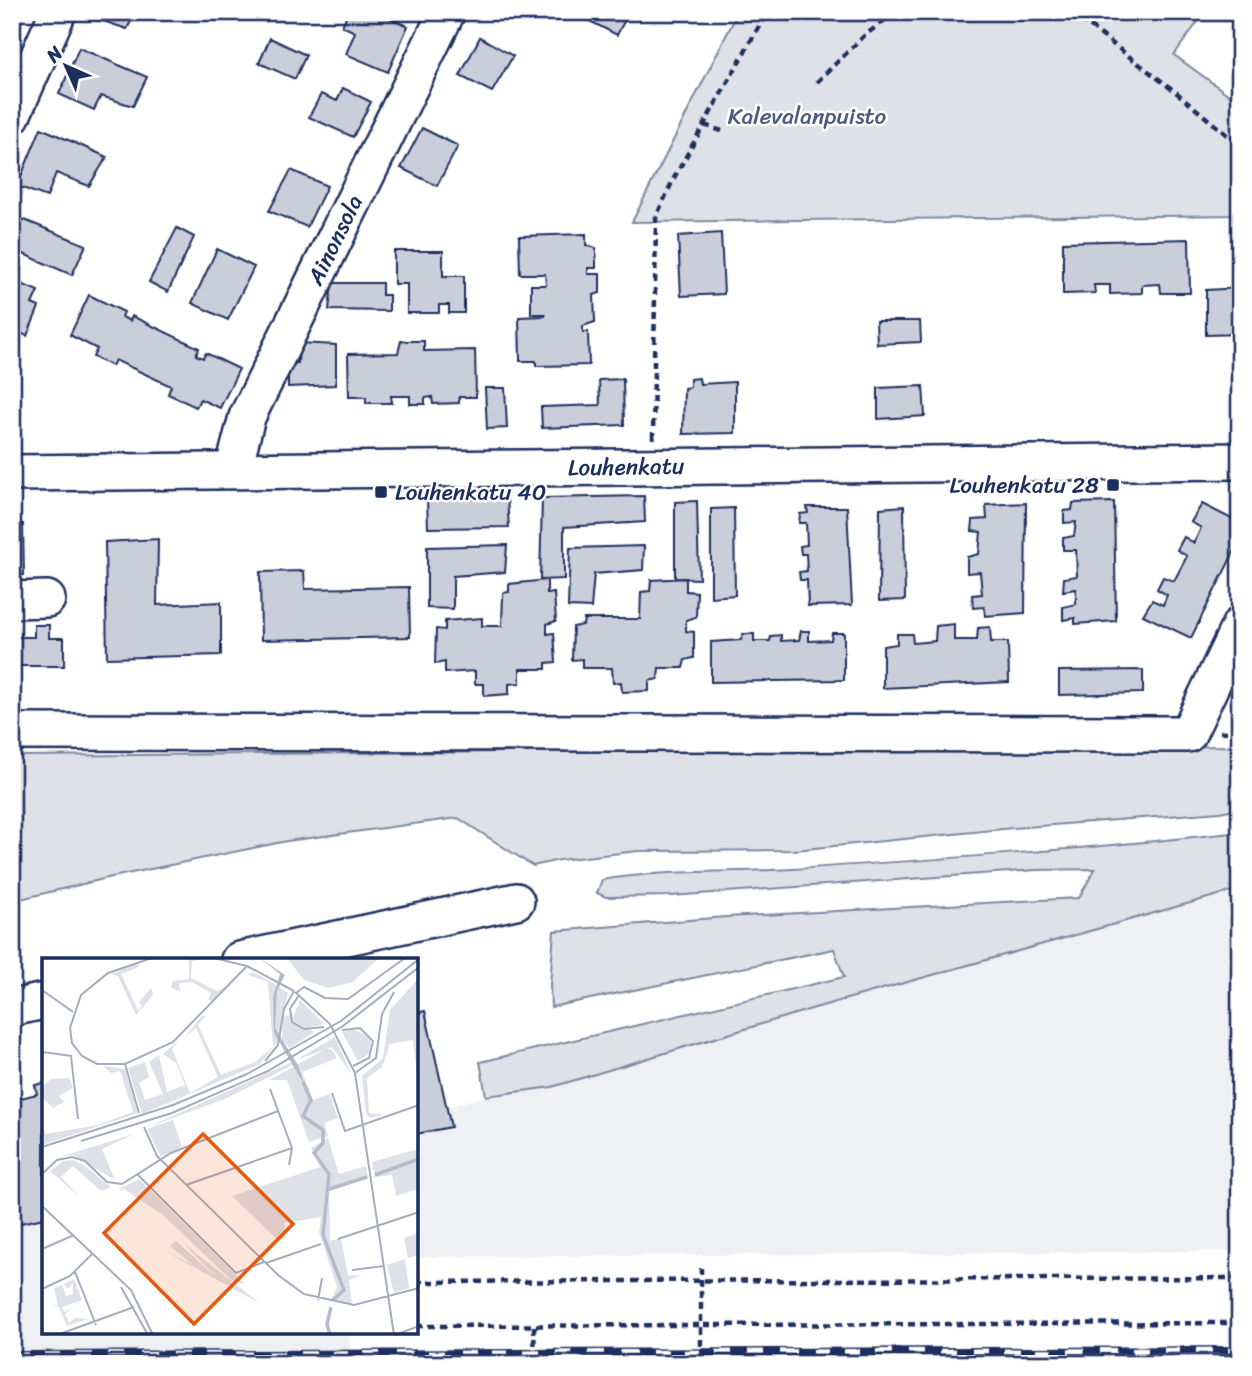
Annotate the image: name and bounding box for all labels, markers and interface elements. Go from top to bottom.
north arrow [32,32,102,102]
text: N [37,37,71,71]
park label: Kalevalanpuisto [728,96,887,137]
street label: Ainonsola [295,187,375,293]
street label: Louhenkatu [567,445,685,489]
place label: Louhenkatu 28 [950,465,1099,506]
place label: Louhenkatu 40 [395,472,546,513]
marker: Louhenkatu 28 [1105,477,1121,493]
marker: Louhenkatu 40 [373,484,389,500]
inset map [42,958,418,1334]

